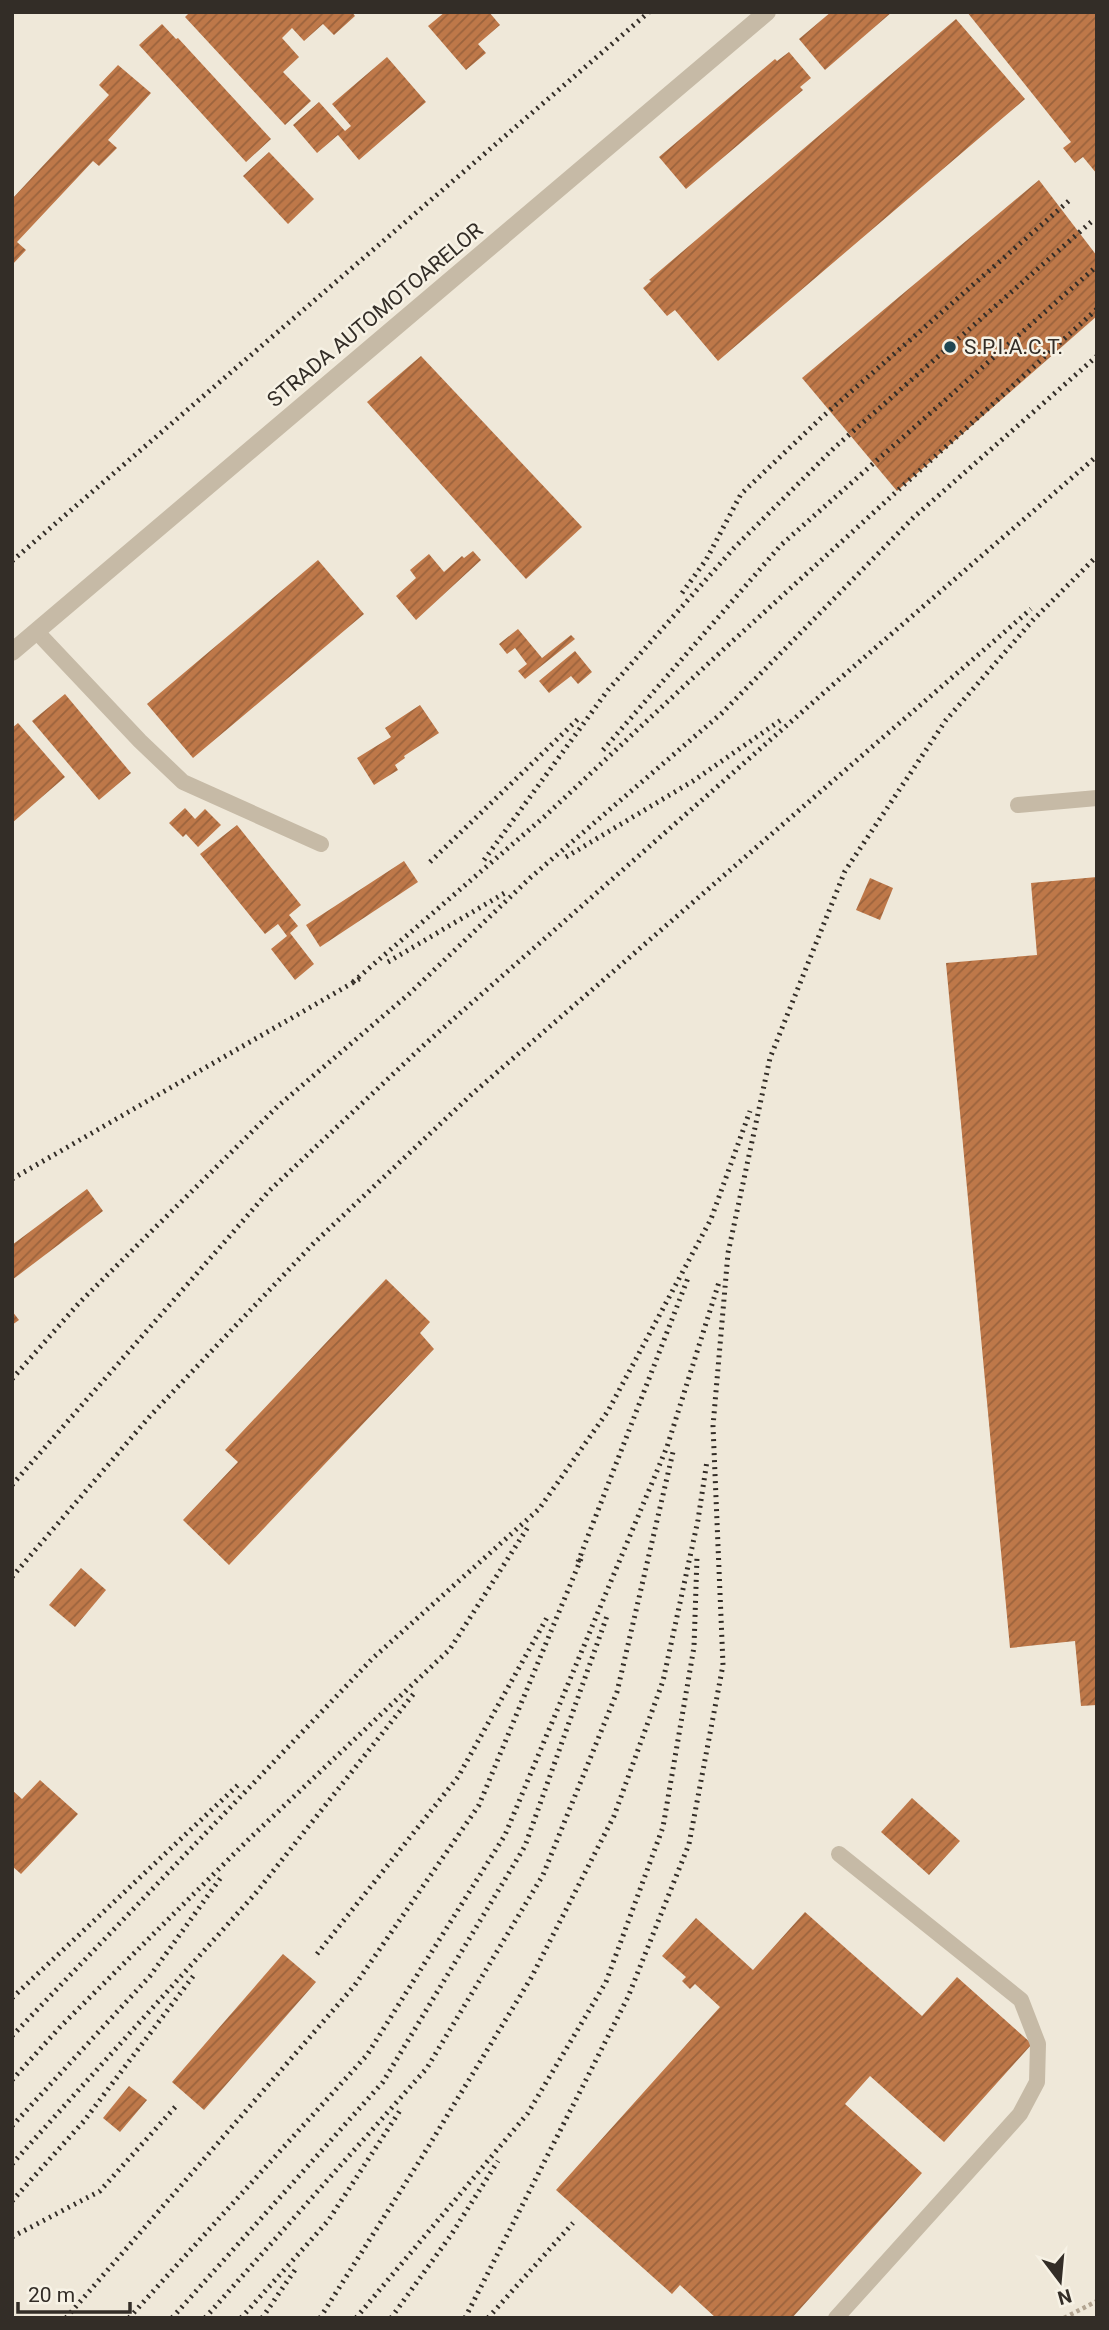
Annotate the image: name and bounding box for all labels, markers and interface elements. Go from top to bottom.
street label: STRADA AUTOMOTOARELOR [263,218,488,412]
place label: S.P.I.A.C.T. [964,335,1063,359]
marker: S.P.I.A.C.T. [942,339,958,355]
north arrow [1025,2246,1095,2316]
scale bar [18,2270,130,2314]
text: 20 m [28,2283,75,2307]
text: N [1055,2284,1074,2310]

